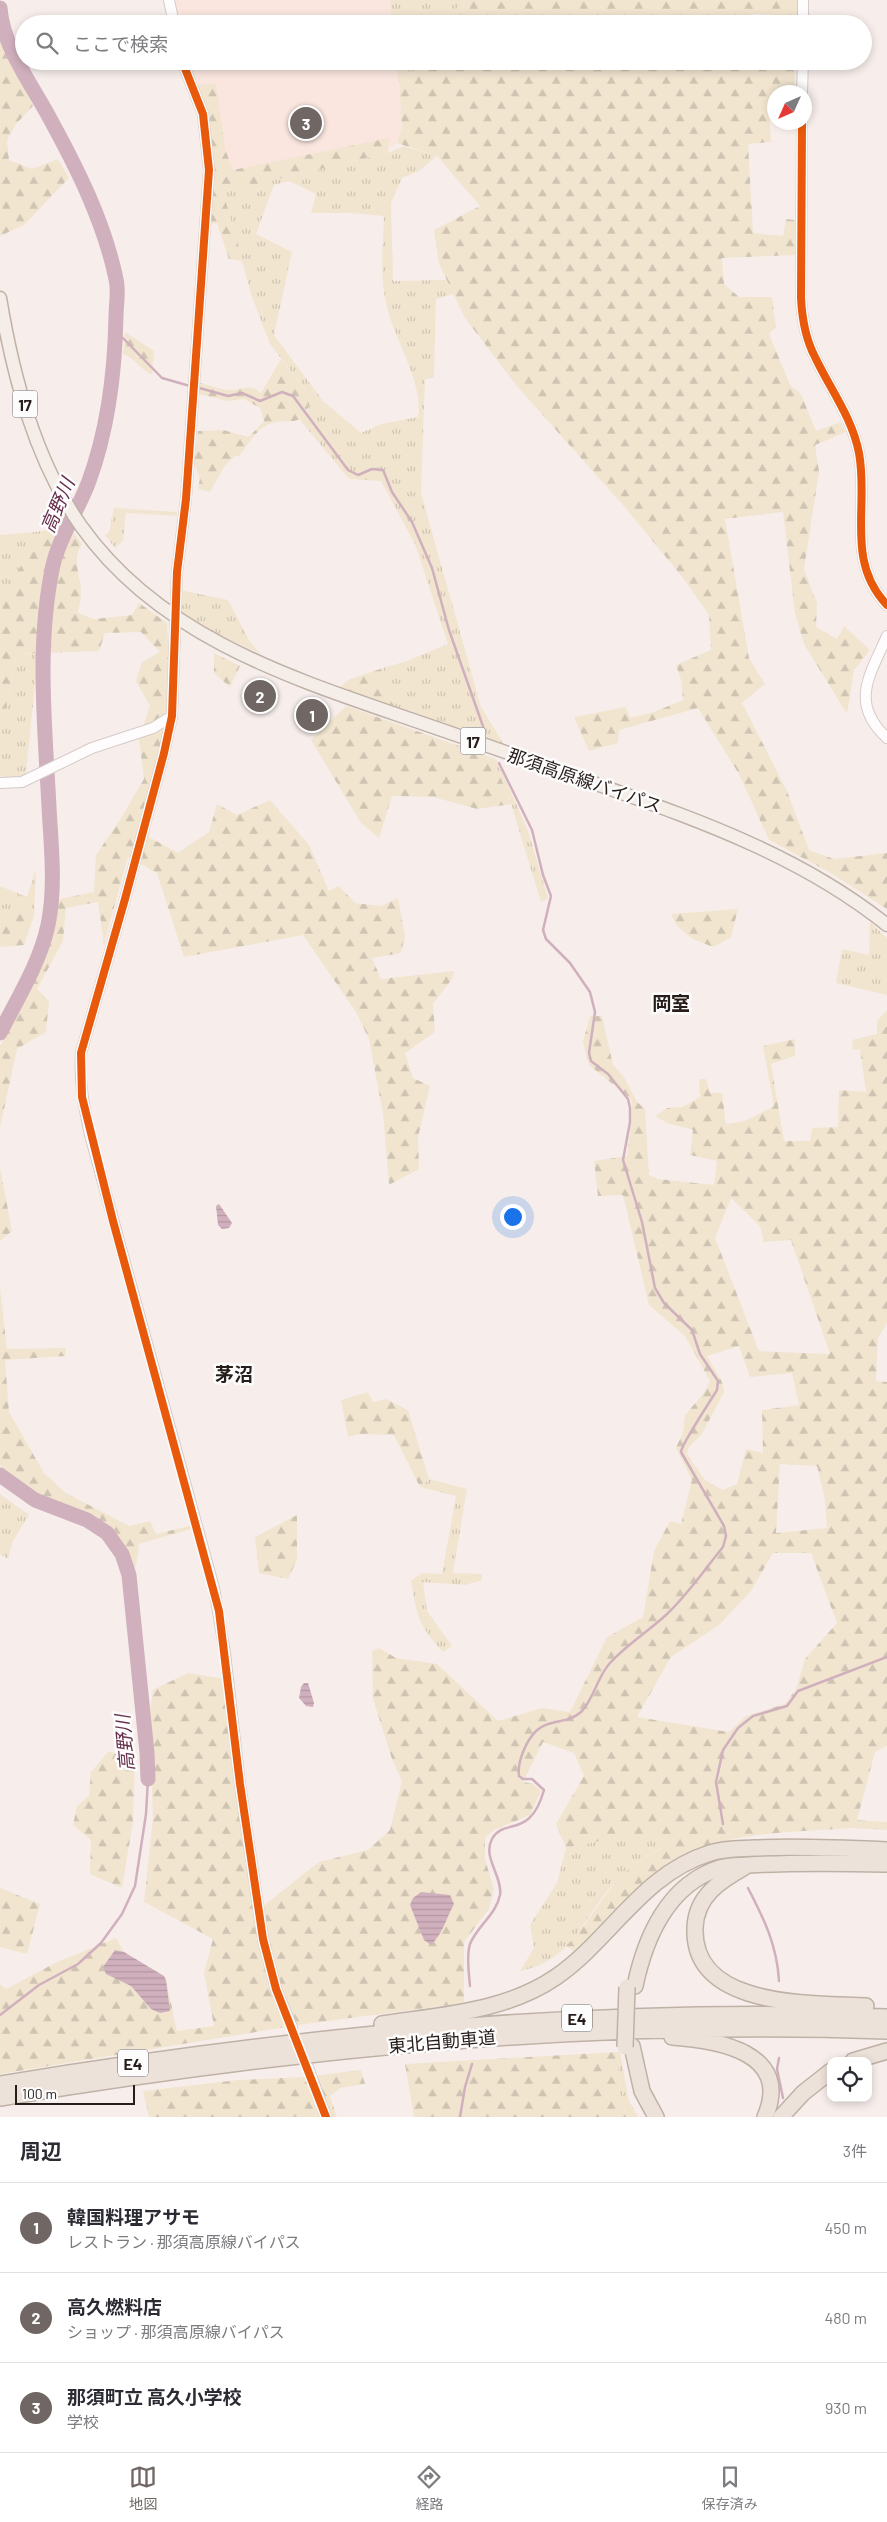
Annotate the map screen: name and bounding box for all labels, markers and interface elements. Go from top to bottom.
search box [15,15,872,70]
icon: search [33,29,61,57]
text: ここで検索 [73,32,168,55]
north arrow [767,85,812,130]
pin: 3 [290,104,322,142]
road number: 17 [12,390,38,418]
water label: 高野川 [35,472,80,536]
pin: 2 [244,677,276,715]
pin: 1 [296,696,328,734]
road number: 17 [460,728,486,754]
street label: 那須高原線バイパス [505,743,665,817]
district label: 岡室 [652,991,690,1014]
your location [500,1204,526,1230]
district label: 茅沼 [215,1362,253,1385]
water label: 高野川 [110,1712,138,1772]
road number: E4 [562,2005,592,2032]
street label: 東北自動車道 [387,2025,497,2057]
road number: E4 [118,2050,148,2076]
map controls [827,2057,872,2102]
button: locate [827,2057,872,2102]
scale bar [15,2082,135,2105]
text: 100 m [22,2085,57,2102]
text: 周辺 [20,2138,62,2163]
text: 3件 [843,2141,867,2160]
text: 韓国料理アサモ [67,2205,200,2228]
text: 1 [33,2218,39,2237]
text: 450 m [824,2218,867,2237]
text: レストラン · 那須高原線バイパス [67,2232,300,2251]
text: 高久燃料店 [67,2295,162,2318]
text: 2 [32,2308,40,2327]
text: 480 m [824,2308,867,2327]
text: ショップ · 那須高原線バイパス [67,2322,284,2341]
text: 那須町立 高久小学校 [67,2385,242,2408]
text: 3 [32,2398,40,2417]
text: 930 m [825,2398,867,2417]
text: 学校 [67,2412,99,2431]
tab: 地図 [129,2463,157,2513]
tab: 経路 [415,2463,443,2513]
tab: 保存済み [702,2463,758,2513]

